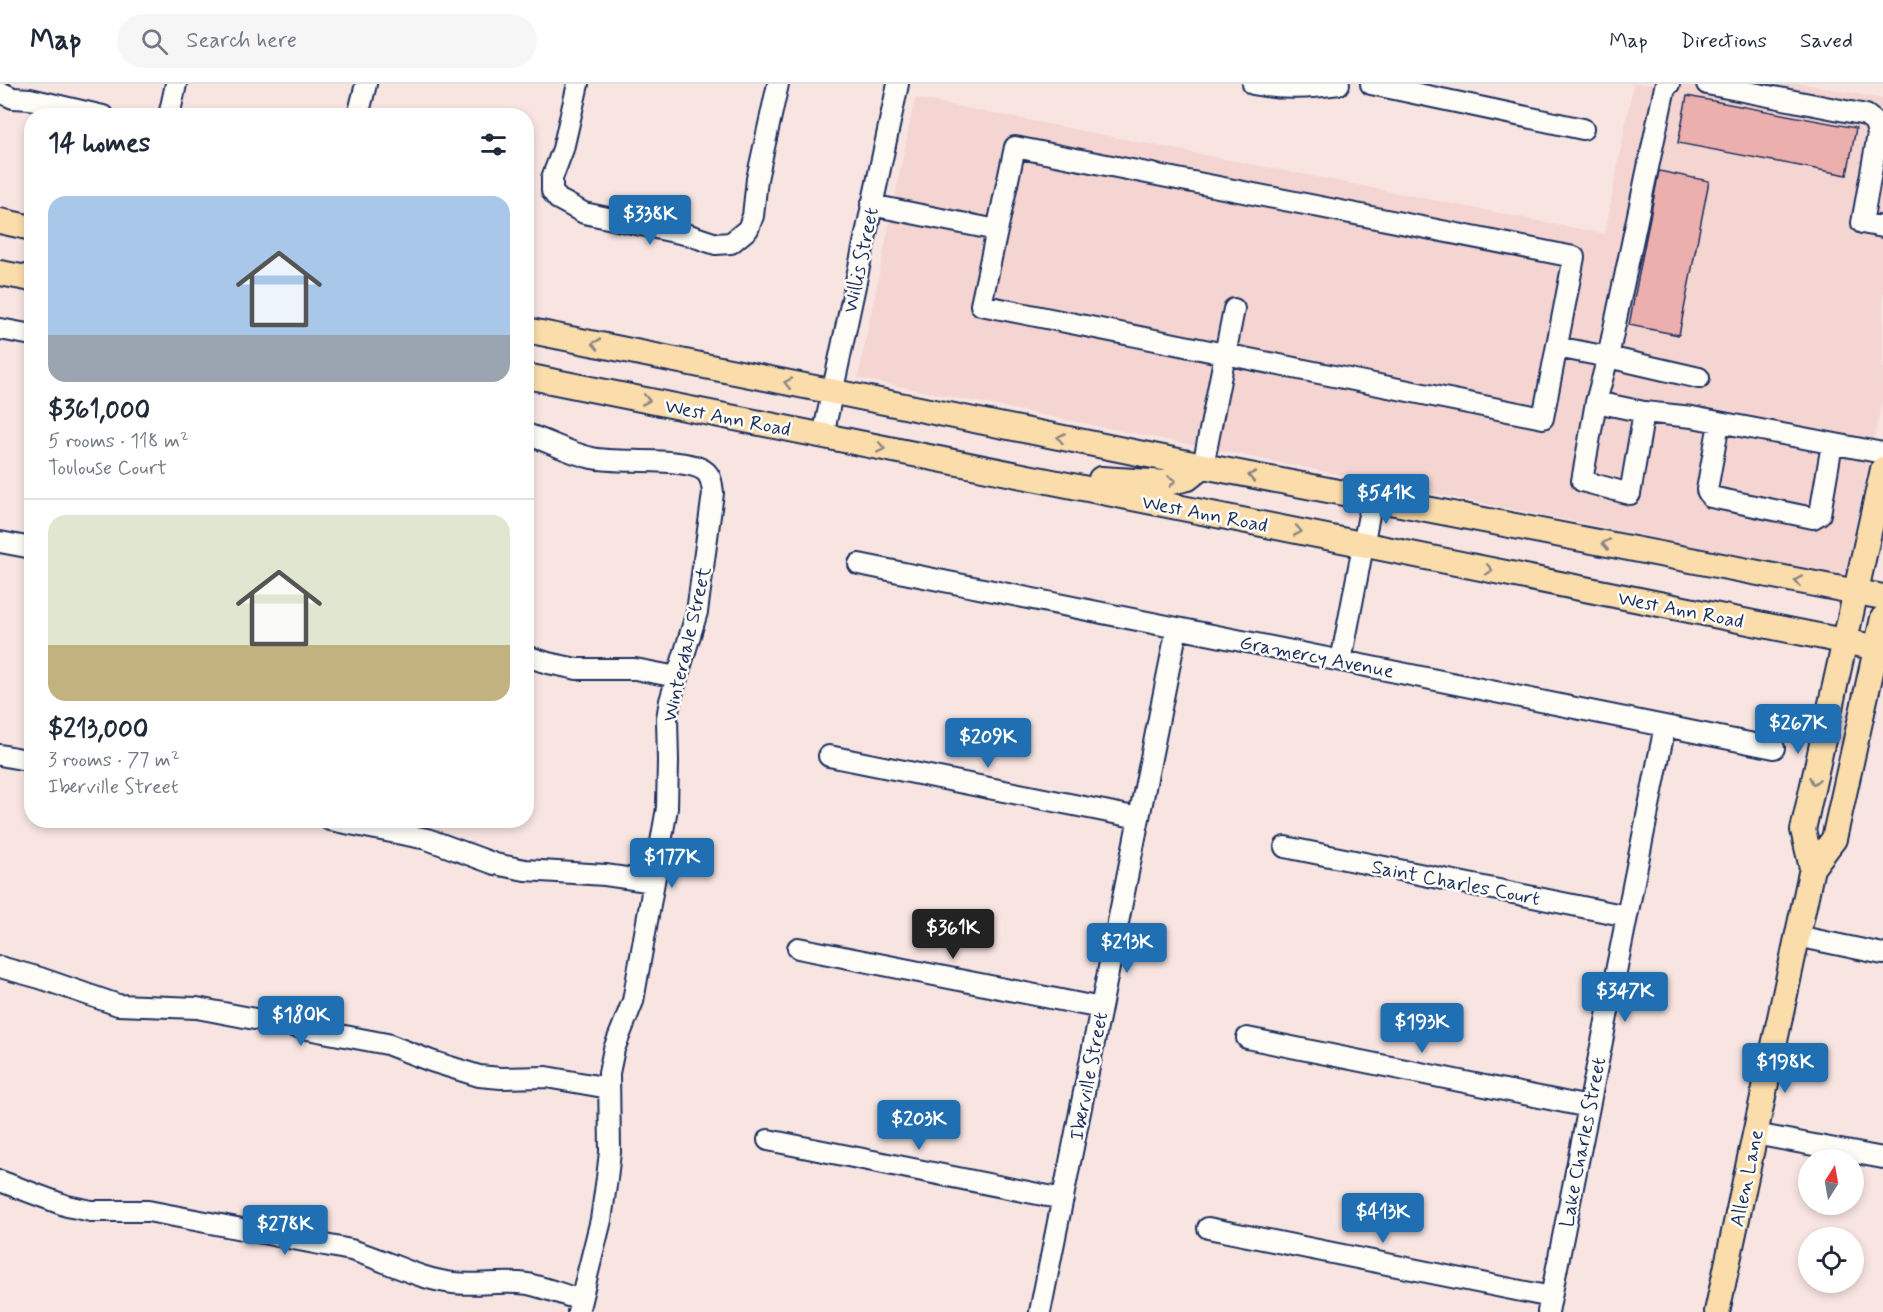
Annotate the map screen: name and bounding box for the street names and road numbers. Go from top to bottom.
street label: Willis Street [837,205,886,316]
street label: West Ann Road [663,393,793,444]
street label: West Ann Road [1140,489,1270,540]
street label: Winterdale Street [656,564,719,725]
street label: West Ann Road [1616,585,1746,636]
street label: Gramercy Avenue [1237,629,1396,686]
street label: Saint Charles Court [1369,854,1542,913]
street label: Iberville Street [1064,1010,1115,1143]
street label: Lake Charles Street [1554,1055,1613,1230]
street label: Allen Lane [1724,1127,1771,1229]

